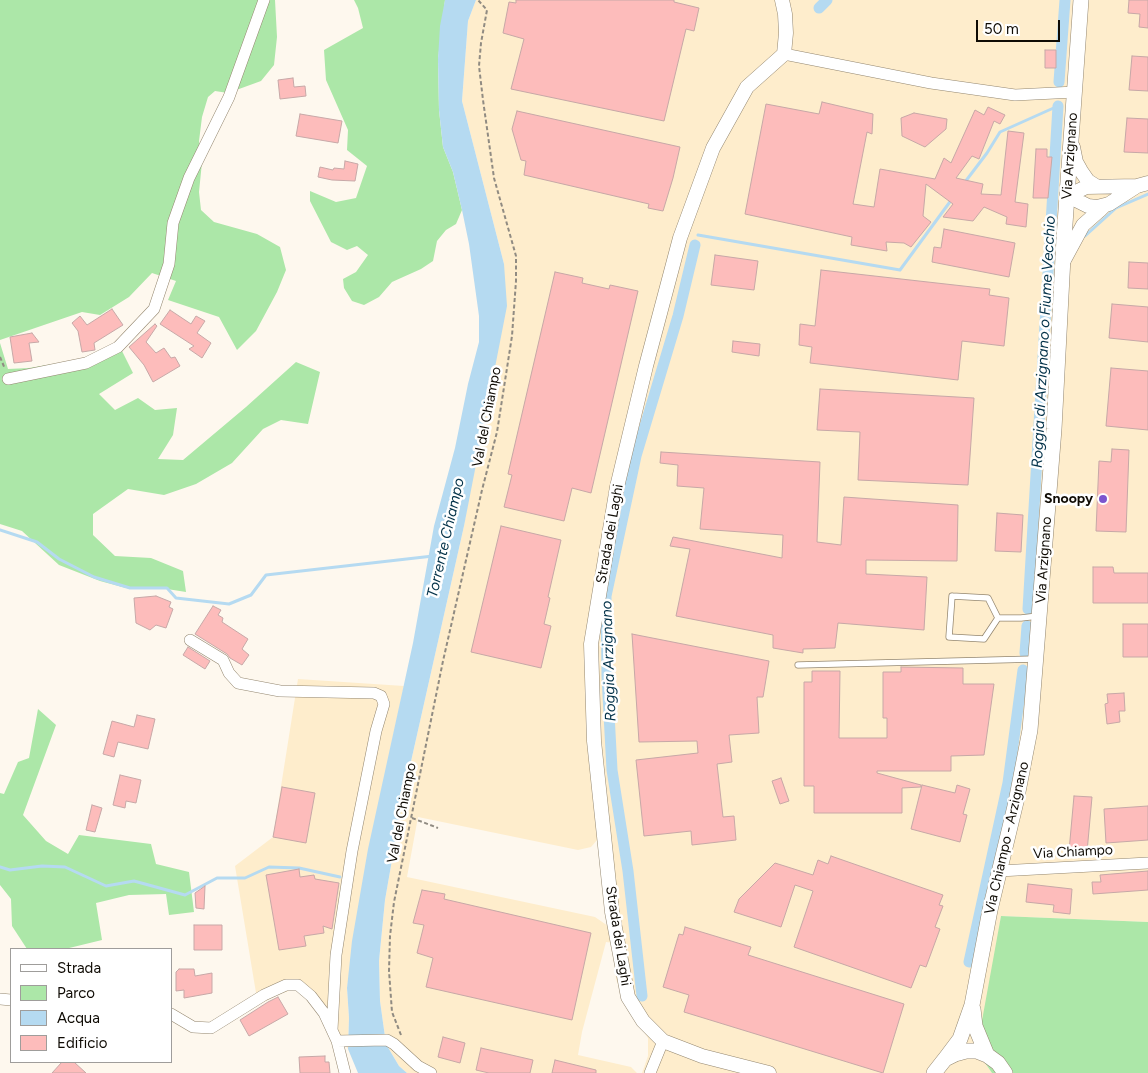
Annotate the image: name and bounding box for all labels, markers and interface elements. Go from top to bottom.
scale bar [978,10,1062,42]
text: 50 m [984,20,1019,38]
street label: Via Arzignano [1059,112,1081,200]
water label: Roggia di Arzignano o Fiume Vecchio [1028,215,1060,469]
street label: Val del Chiampo [469,365,505,469]
water label: Torrente Chiampo [423,476,469,600]
street label: Strada dei Laghi [593,483,627,585]
place label: Snoopy [1044,491,1093,507]
marker: Snoopy [1097,493,1109,505]
street label: Via Arzignano [1033,516,1055,604]
water label: Roggia Arzignano [598,600,620,722]
street label: Via Chiampo - Arzignano [981,760,1033,916]
street label: Val del Chiampo [384,761,420,865]
street label: Via Chiampo [1033,842,1113,862]
street label: Strada dei Laghi [602,885,634,987]
legend [10,948,172,1063]
text: Strada [57,959,101,977]
text: Parco [57,984,95,1002]
text: Acqua [57,1009,100,1027]
text: Edificio [57,1034,107,1052]

